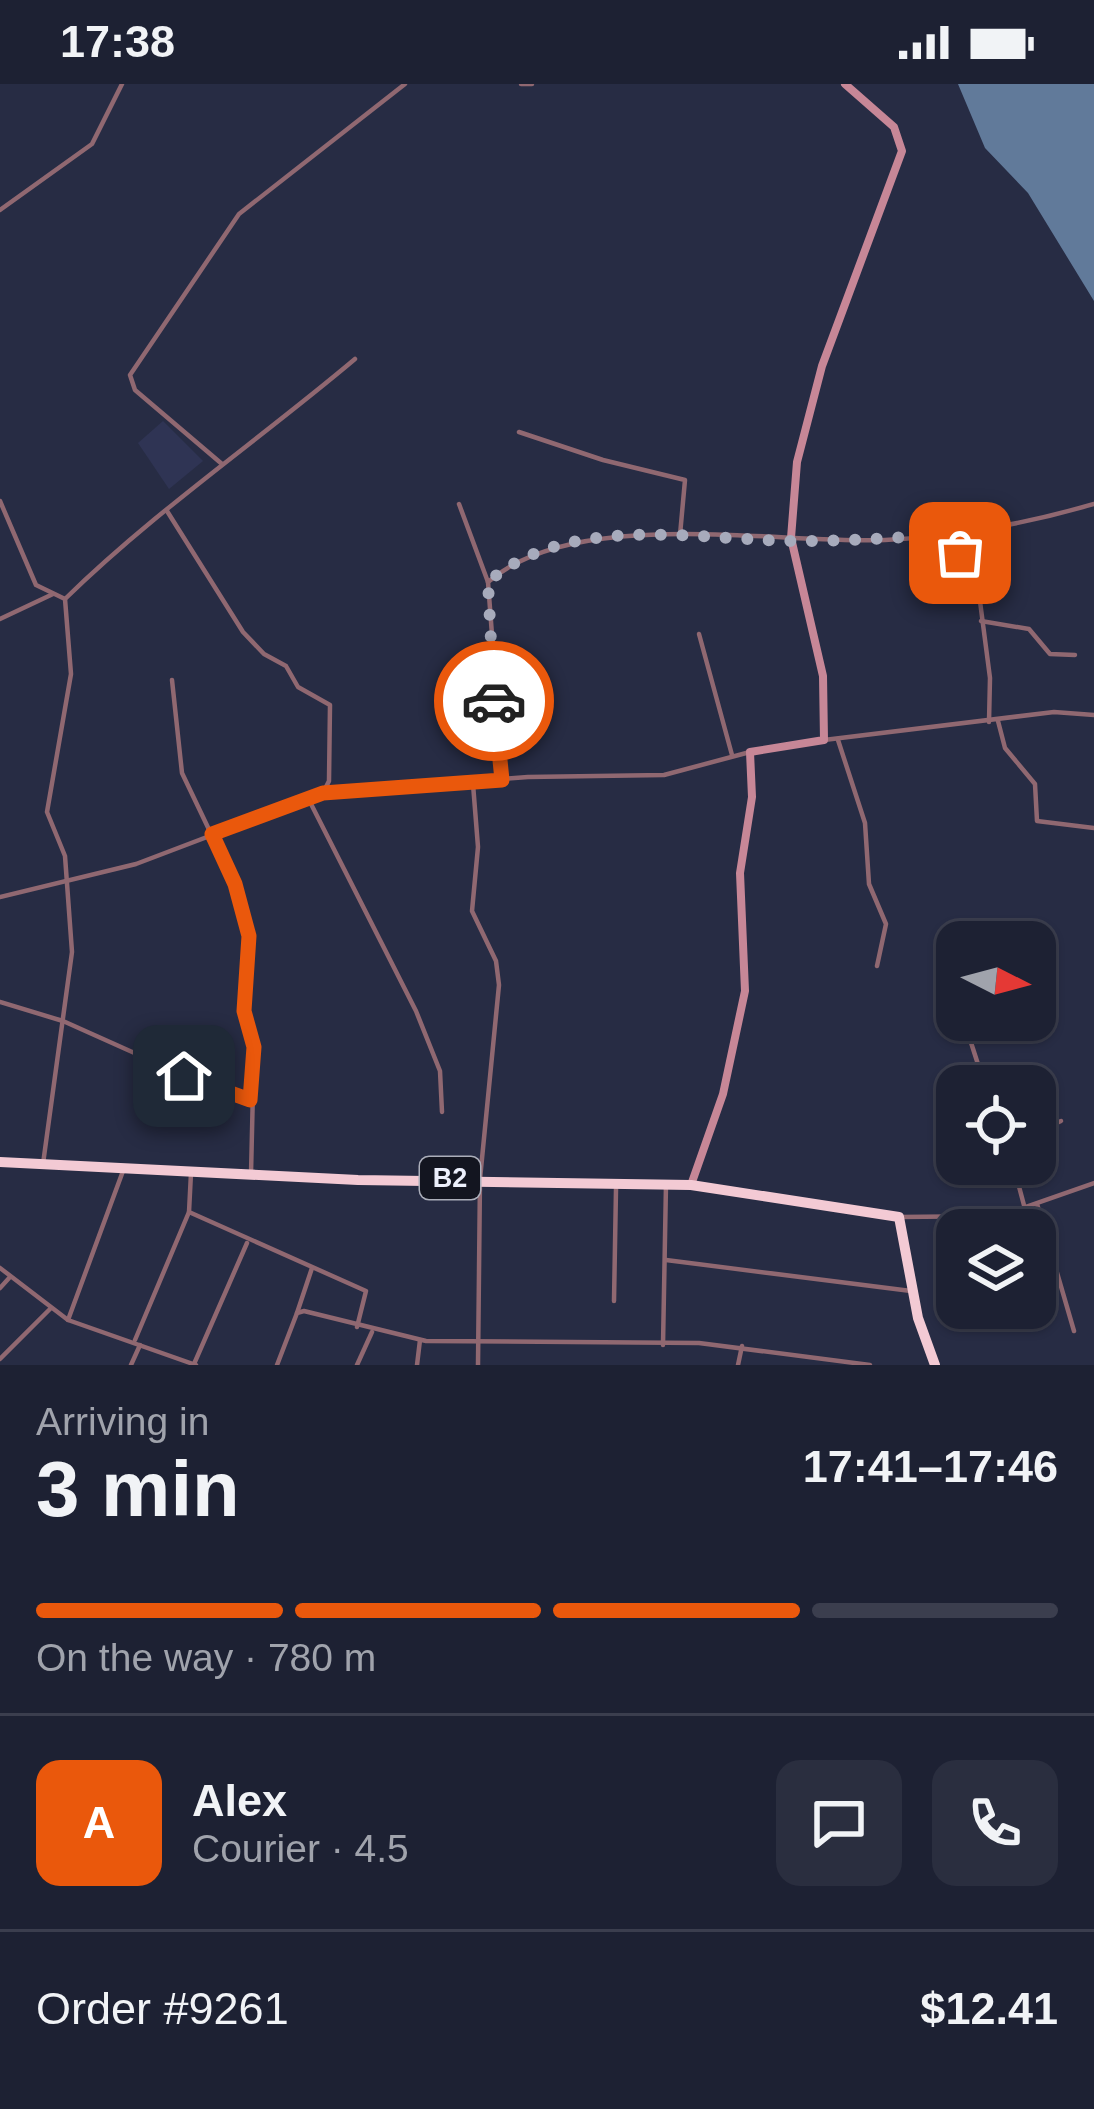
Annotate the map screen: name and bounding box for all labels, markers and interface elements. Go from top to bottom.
text: 17:38 [60,16,175,67]
pin [909,502,1011,604]
icon: bag [927,520,993,586]
courier [434,641,554,761]
icon: car [461,668,527,734]
north arrow [936,921,1056,1041]
map controls [936,921,1056,1329]
pin [133,1025,235,1127]
icon: home [151,1043,217,1109]
button: locate [936,1065,1056,1185]
road number: B2 [420,1157,480,1199]
button: layers [936,1209,1056,1329]
text: Arriving in [36,1400,209,1443]
text: 17:41–17:46 [803,1441,1058,1492]
text: 3 min [36,1445,240,1533]
text: On the way · 780 m [36,1636,376,1679]
button: chat [776,1760,902,1886]
button: phone [932,1760,1058,1886]
text: Alex [192,1775,287,1826]
text: A [83,1797,115,1848]
text: Courier · 4.5 [192,1827,409,1870]
text: Order #9261 [36,1983,289,2034]
text: $12.41 [920,1983,1058,2034]

